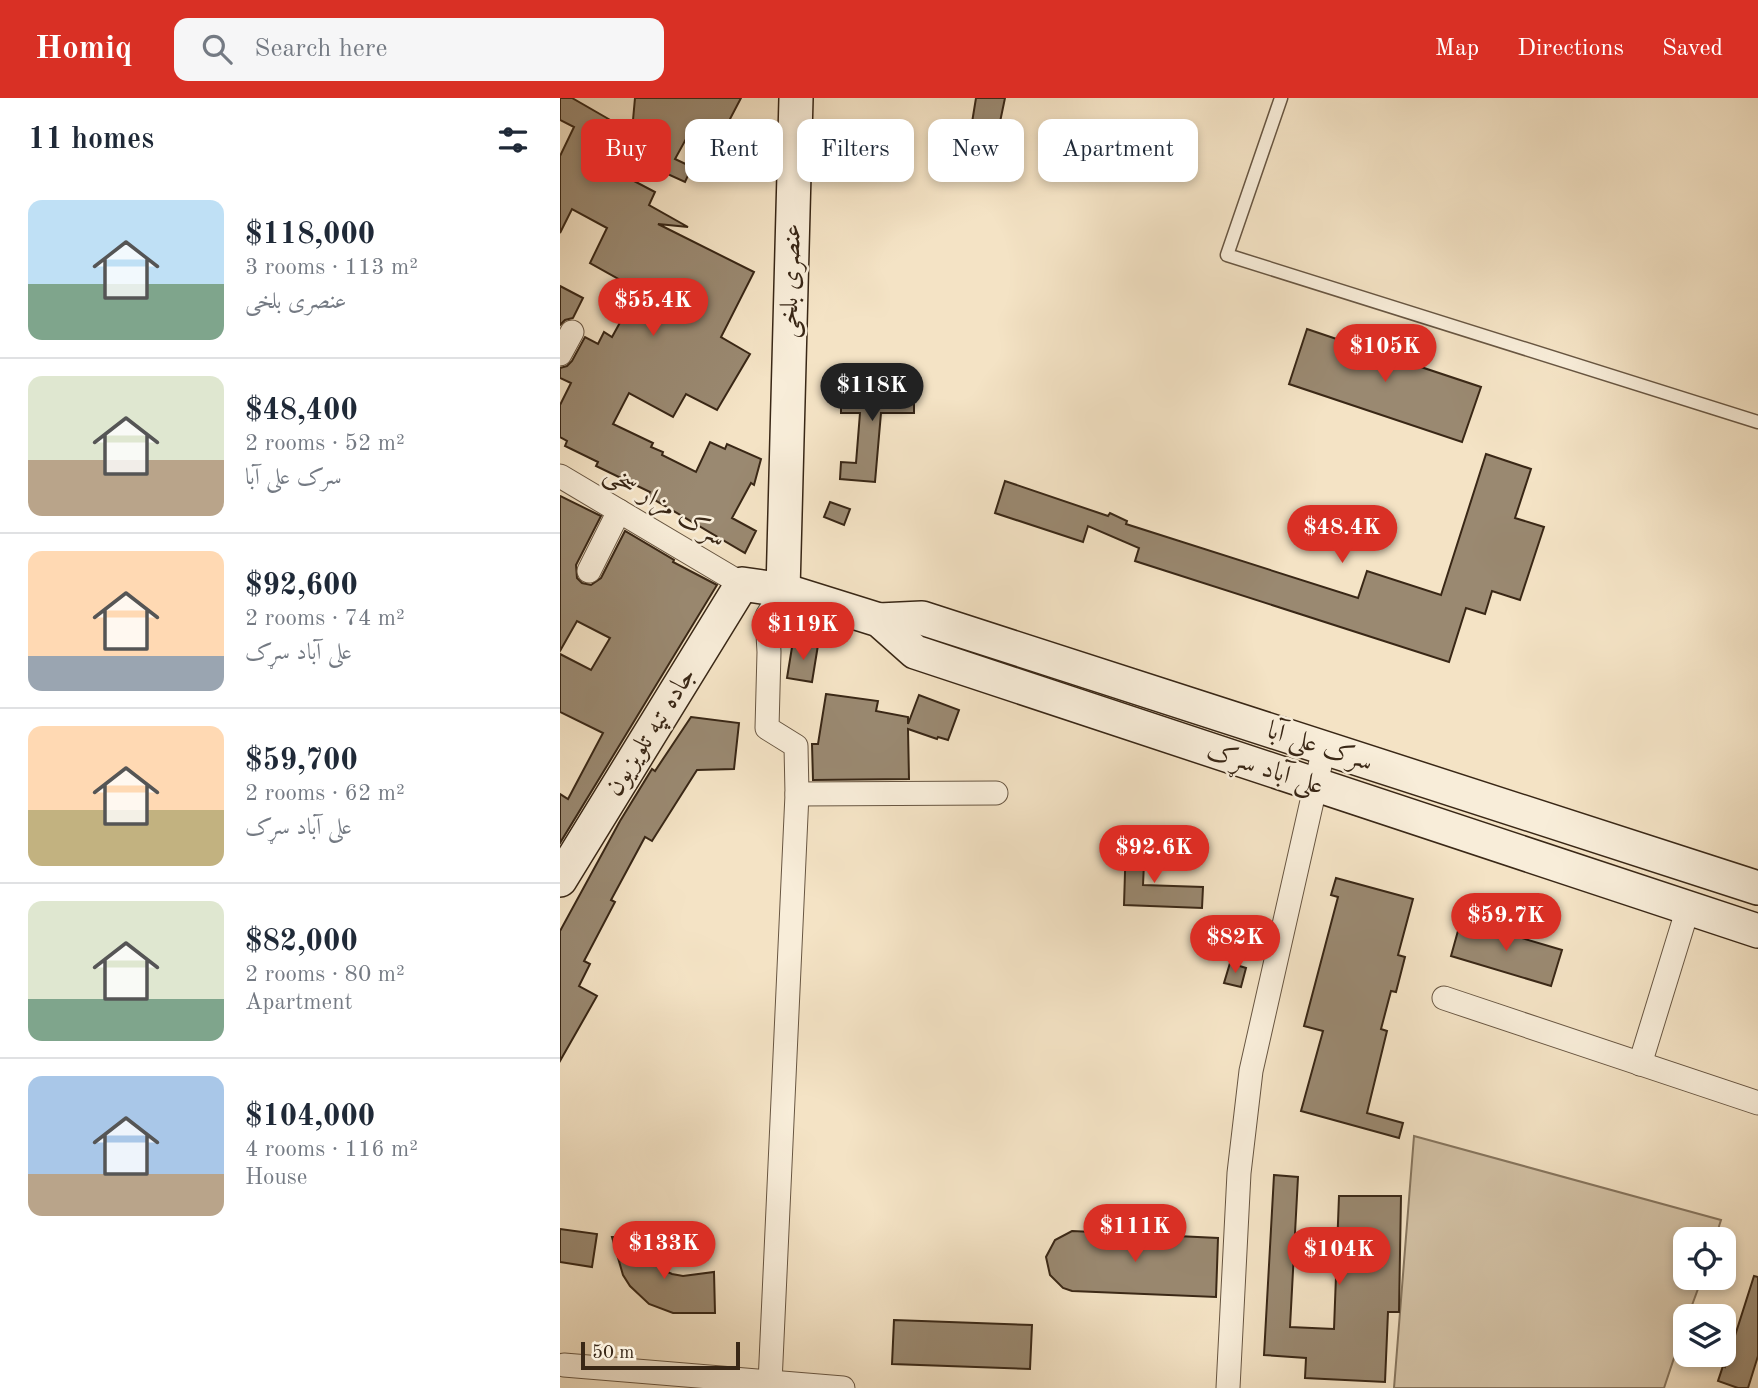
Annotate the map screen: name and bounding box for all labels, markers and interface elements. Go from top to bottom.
search box [174,18,664,81]
icon: search [198,30,236,68]
text: Homiq [35,33,132,66]
text: Search here [254,36,387,62]
text: Map [1435,37,1479,61]
text: Directions [1517,37,1624,61]
text: Saved [1662,37,1723,61]
chip: Buy [581,119,671,182]
chip: Rent [685,119,783,182]
chip: Filters [797,119,914,182]
chip: New [928,119,1024,182]
chip: Apartment [1038,119,1198,182]
icon: filters [494,121,532,159]
text: 11 homes [28,125,154,155]
text: $118,000 [245,220,375,250]
street label: عنصری بلخی [776,223,809,339]
icon: home [84,228,168,312]
text: 3 rooms · 113 m² [245,256,418,279]
pin: $55.4K [596,278,710,338]
text: $55.4K [614,289,692,312]
text: عنصری بلخی [245,290,346,313]
pin: $105K [1336,324,1434,384]
text: $105K [1349,335,1421,358]
pin: $118K [823,364,921,423]
text: $118K [836,374,908,397]
text: $48,400 [245,396,358,426]
icon: home [84,404,168,488]
text: 2 rooms · 52 m² [245,432,405,455]
street label: سرک مزار سخی [598,460,730,555]
text: سرک علی آبا [245,466,342,489]
pin: $48.4K [1285,505,1399,565]
text: $48.4K [1303,516,1381,539]
text: $92,600 [245,571,358,601]
icon: home [84,579,168,663]
pin: $119K [754,602,852,662]
text: 2 rooms · 74 m² [245,607,405,630]
text: $119K [767,613,839,636]
text: علی آباد سړک [245,641,352,664]
street label: جاده تپه تلویزیون [601,663,703,802]
street label: سرک علی آبا [1263,714,1377,780]
street label: علی آباد سړک [1202,734,1328,806]
text: $59,700 [245,746,358,776]
icon: home [84,754,168,838]
text: 2 rooms · 62 m² [245,782,405,805]
text: علی آباد سړک [245,816,352,839]
pin: $92.6K [1097,826,1211,885]
text: $92.6K [1115,836,1193,859]
pin: $59.7K [1449,894,1563,953]
text: $59.7K [1467,904,1545,927]
pin: $82K [1194,916,1276,975]
text: $82K [1206,926,1264,949]
text: $82,000 [245,927,358,957]
icon: home [84,929,168,1013]
text: 2 rooms · 80 m² [245,963,405,986]
text: Apartment [245,991,353,1014]
text: $104,000 [245,1102,375,1132]
icon: home [84,1104,168,1188]
text: 4 rooms · 116 m² [245,1138,418,1161]
text: House [245,1166,307,1189]
pin: $111K [1086,1204,1184,1264]
text: $111K [1099,1215,1171,1238]
pin: $133K [615,1222,713,1281]
map controls [1673,1227,1736,1367]
button: locate [1673,1227,1736,1290]
pin: $104K [1290,1228,1388,1287]
text: $133K [628,1232,700,1255]
text: $104K [1303,1238,1375,1261]
button: layers [1673,1304,1736,1367]
scale bar [581,1339,740,1371]
text: 50 m [592,1344,634,1363]

